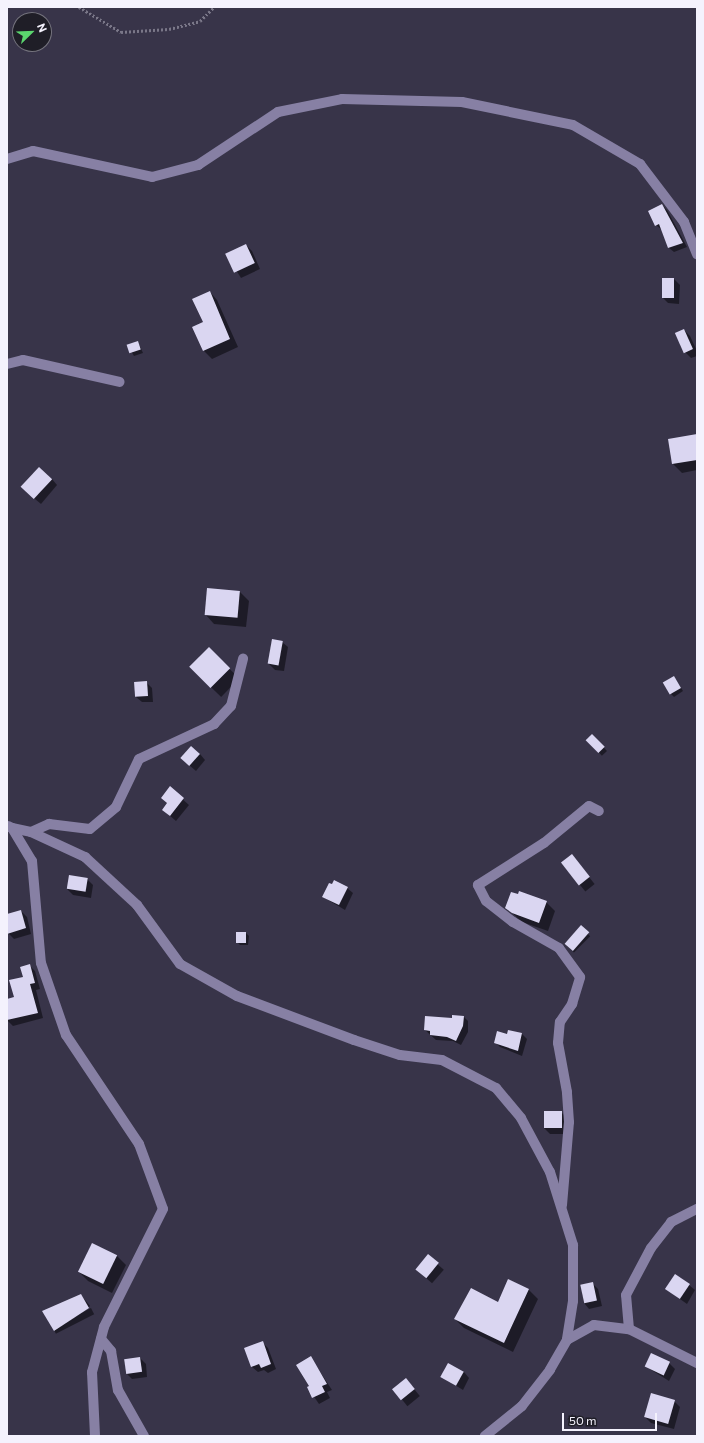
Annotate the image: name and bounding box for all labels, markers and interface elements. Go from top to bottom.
north arrow [12,12,52,52]
text: N [35,21,50,34]
scale bar [564,1405,659,1431]
text: 50 m [569,1413,597,1427]

